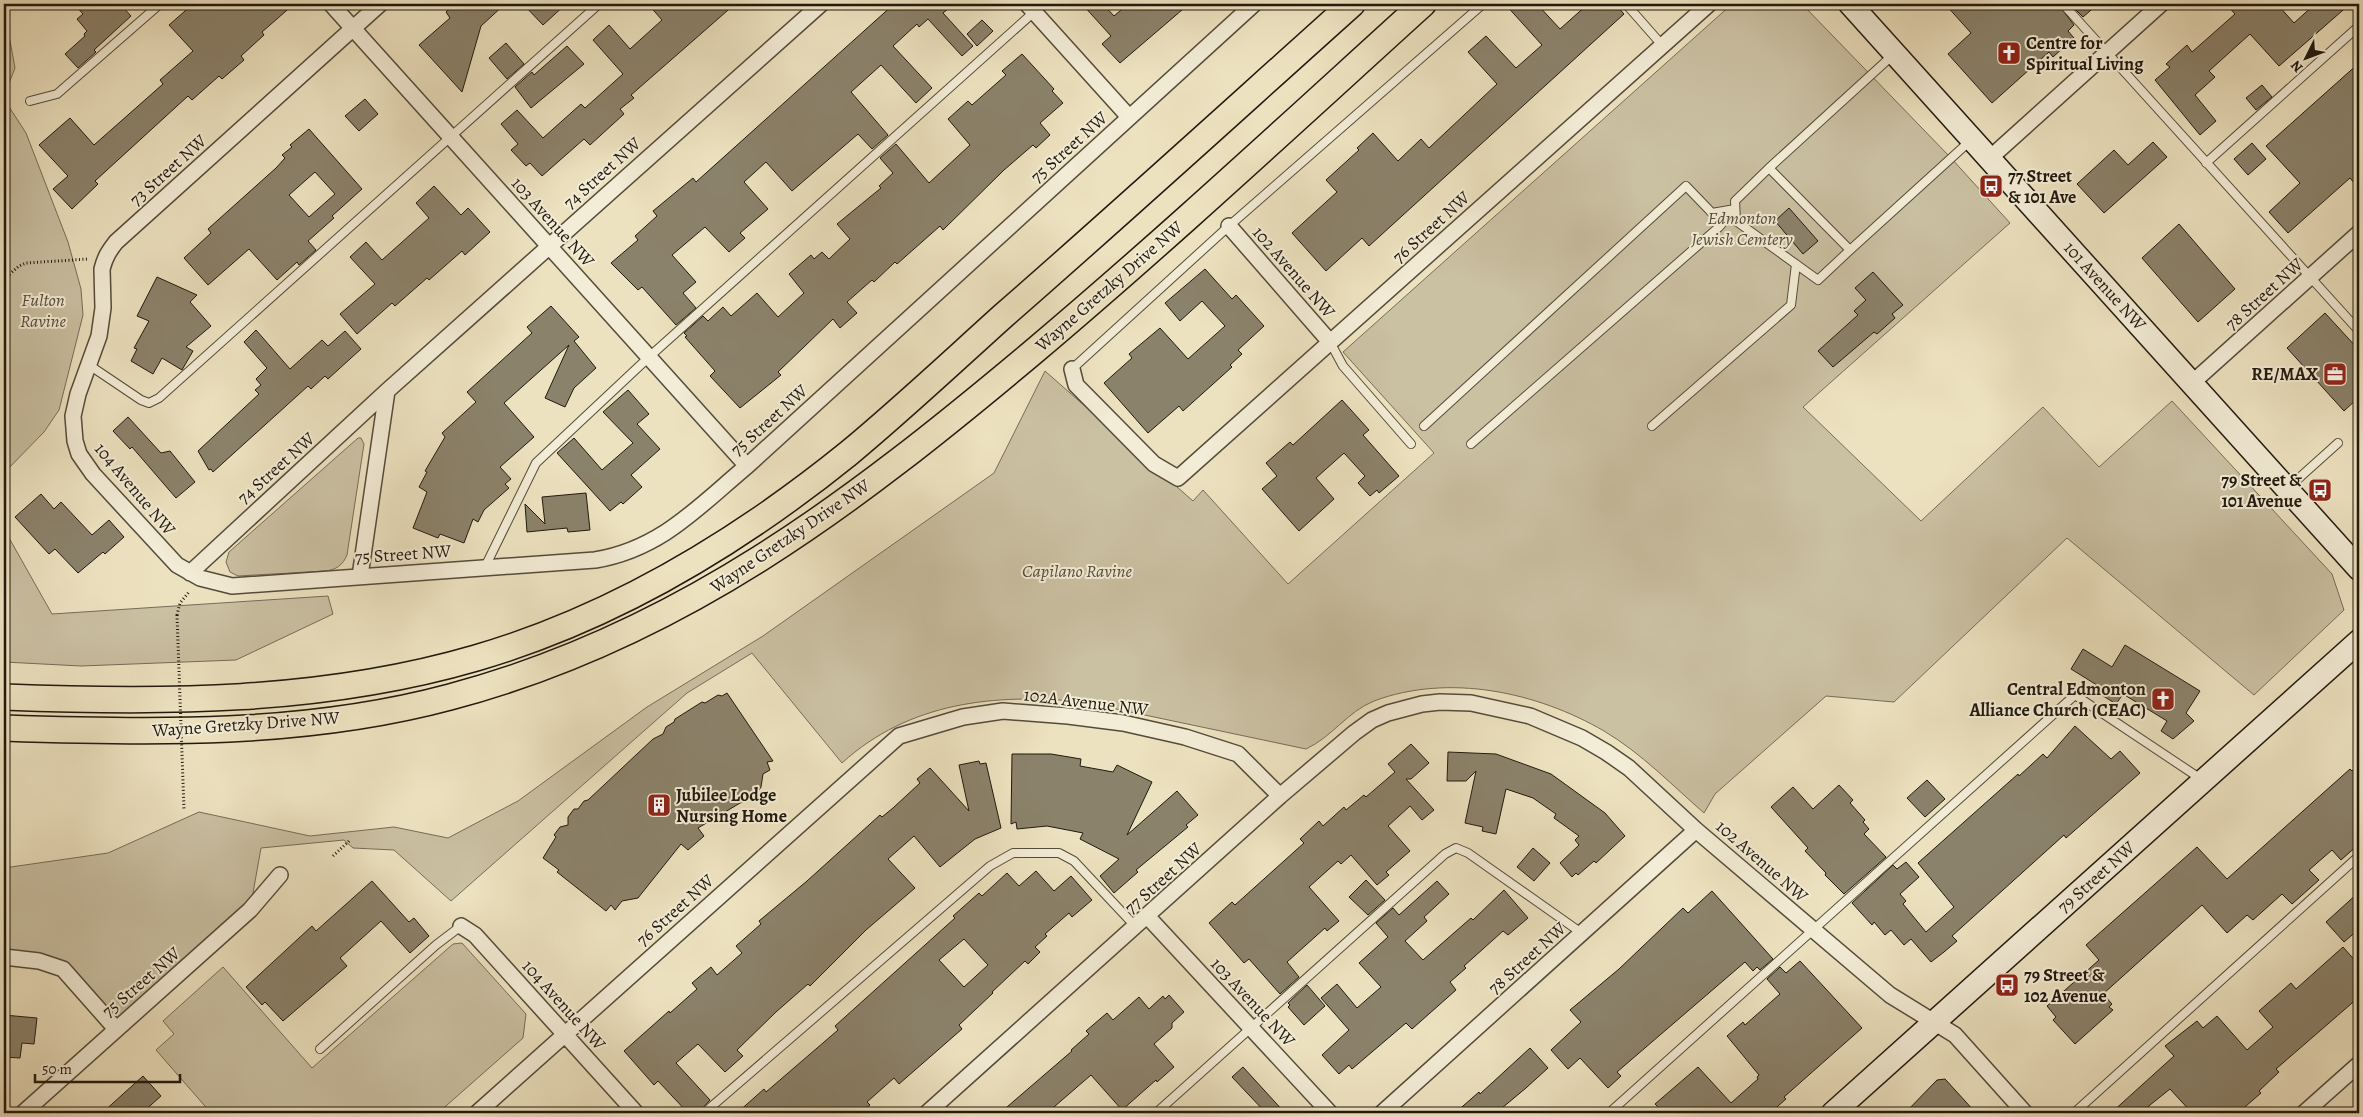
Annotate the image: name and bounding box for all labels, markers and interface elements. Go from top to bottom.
place label: Centre for Spiritual Living [2026,31,2144,76]
north arrow [2280,32,2330,82]
church icon: Centre for Spiritual Living [1996,40,2022,66]
text: N [2286,56,2307,77]
street label: 75 Street NW [1025,106,1113,188]
street label: 73 Street NW [124,129,212,211]
street label: 74 Street NW [558,132,646,214]
place label: 77 Street & 101 Ave [2008,164,2076,209]
street label: 103 Avenue NW [506,172,600,272]
bus stop icon: 77 Street & 101 Ave [1978,173,2004,199]
street label: 76 Street NW [1387,185,1475,268]
park label: Edmonton Jewish Cemtery [1690,206,1793,251]
street label: Wayne Gretzky Drive NW [1030,215,1188,357]
street label: 102 Avenue NW [1247,221,1341,323]
street label: 101 Avenue NW [2058,236,2152,336]
street label: 78 Street NW [2220,252,2308,336]
park label: Fulton Ravine [20,288,67,333]
office icon: RE/MAX [2322,361,2348,387]
place label: RE/MAX [2251,362,2319,386]
street label: 75 Street NW [725,379,813,461]
street label: 74 Street NW [232,427,320,509]
street label: 104 Avenue NW [89,437,181,541]
place label: 79 Street & 101 Avenue [2221,468,2302,513]
street label: Wayne Gretzky Drive NW [705,473,875,599]
bus stop icon: 79 Street & 101 Avenue [2307,477,2333,503]
street label: 75 Street NW [354,539,452,569]
park label: Capilano Ravine [1022,559,1133,583]
place label: Central Edmonton Alliance Church (CEAC) [1968,677,2146,722]
street label: 102A Avenue NW [1022,682,1150,722]
church icon: Central Edmonton Alliance Church (CEAC) [2150,686,2176,712]
street label: Wayne Gretzky Drive NW [151,705,341,743]
place label: Jubilee Lodge Nursing Home [676,783,787,828]
building icon: Jubilee Lodge Nursing Home [646,792,672,818]
street label: 102 Avenue NW [1711,814,1813,908]
street label: 79 Street NW [2052,836,2140,918]
street label: 77 Street NW [1119,837,1207,919]
street label: 76 Street NW [631,868,719,951]
street label: 78 Street NW [1483,916,1571,1000]
street label: 75 Street NW [97,941,185,1023]
street label: 103 Avenue NW [1205,952,1301,1052]
street label: 104 Avenue NW [517,954,611,1056]
place label: 79 Street & 102 Avenue [2024,963,2107,1008]
bus stop icon: 79 Street & 102 Avenue [1994,972,2020,998]
scale bar [35,1052,180,1084]
text: 50 m [42,1059,72,1079]

